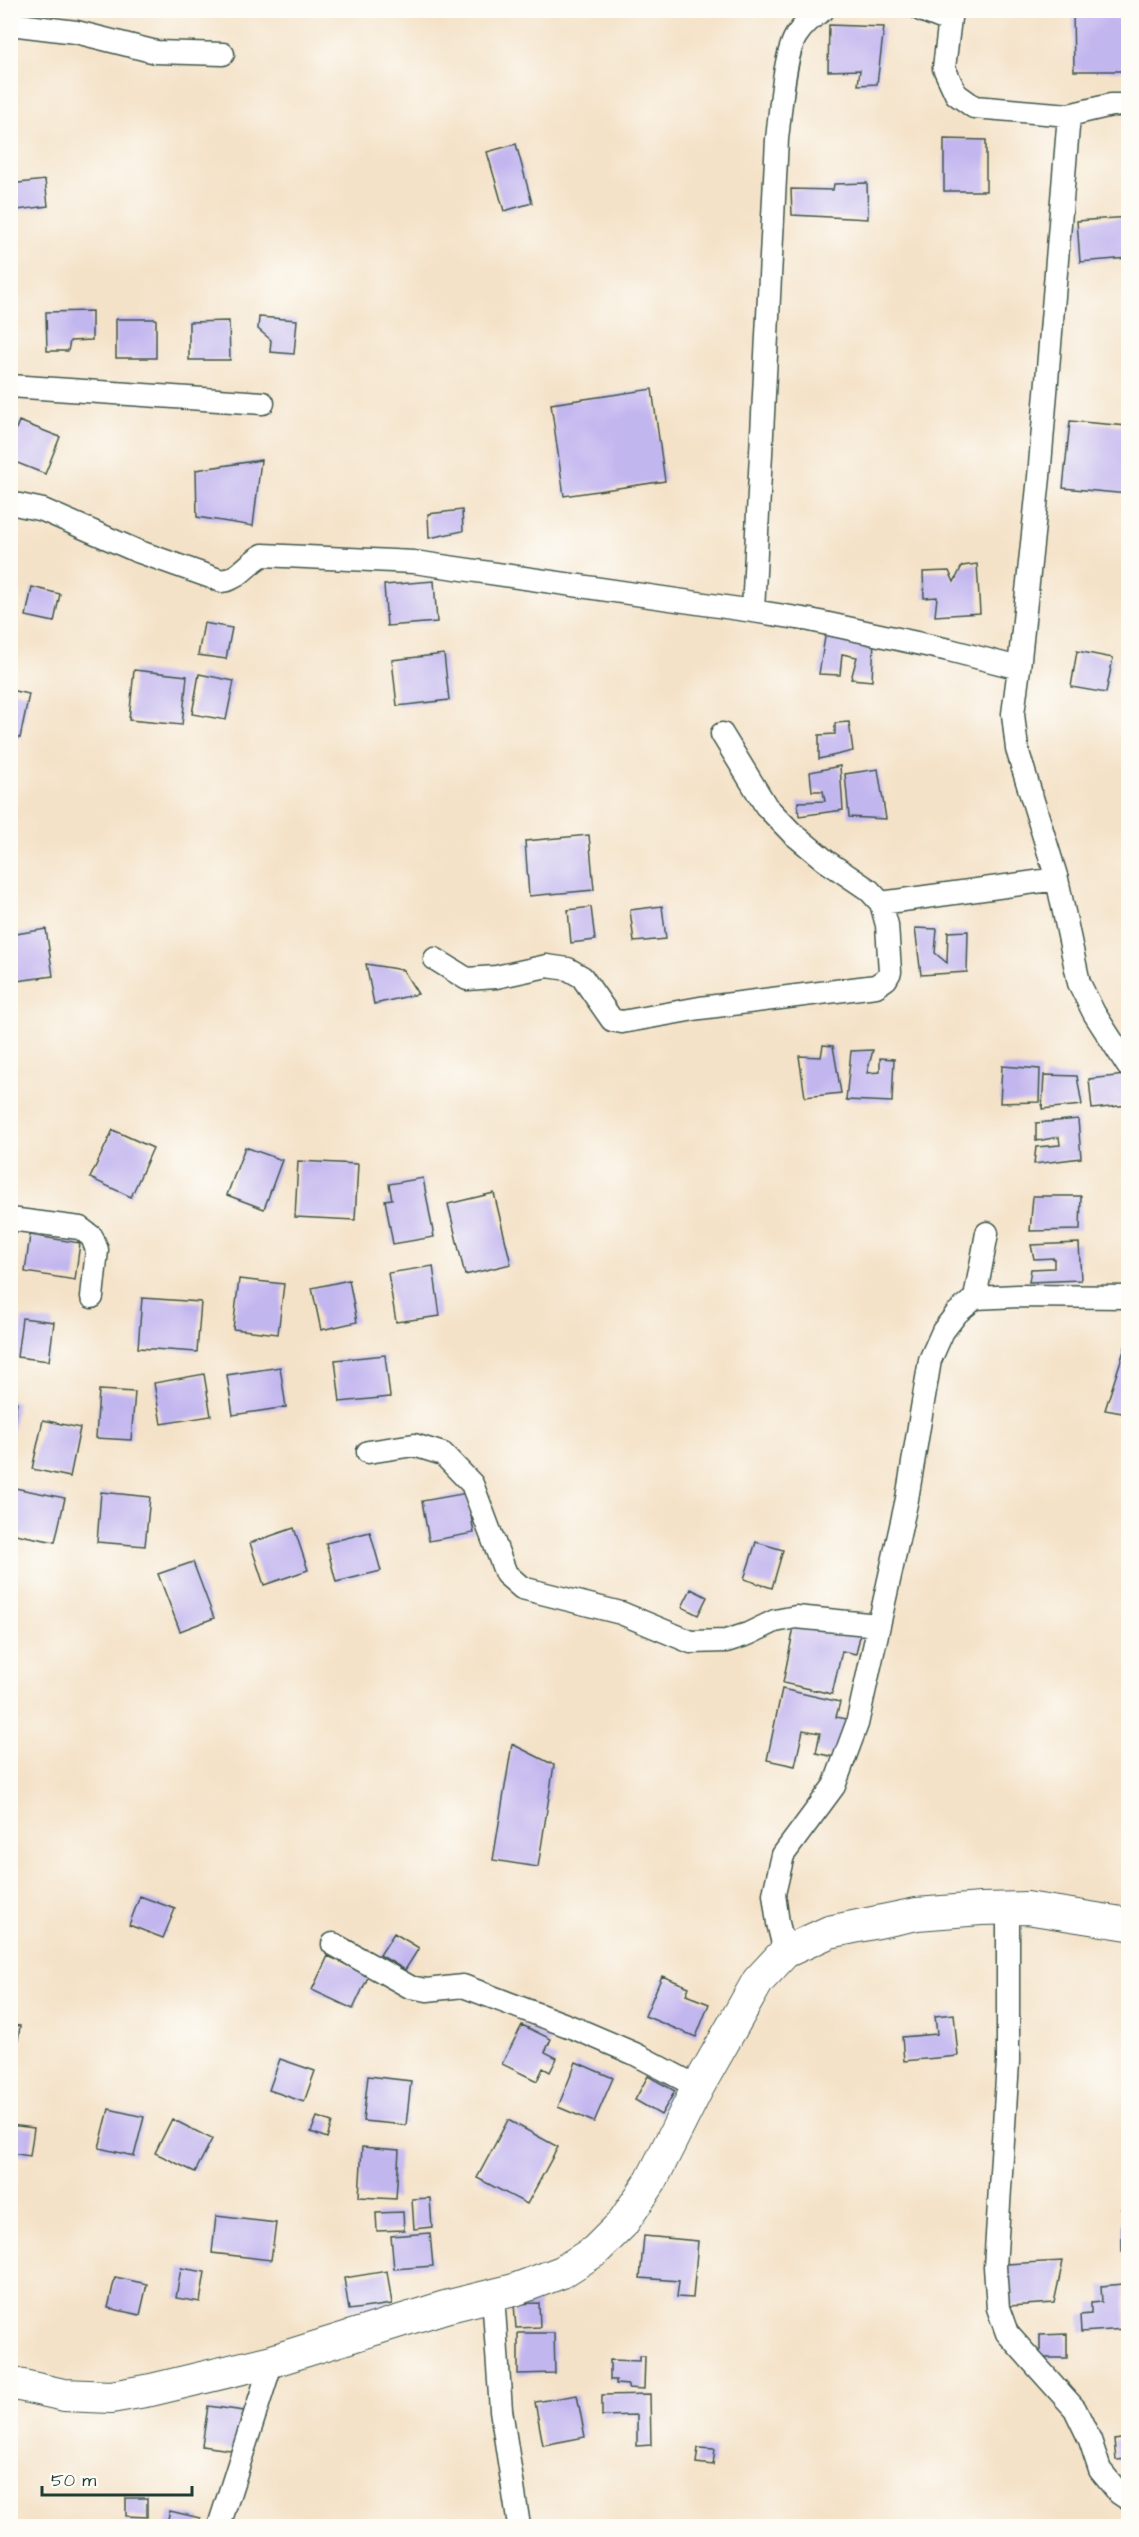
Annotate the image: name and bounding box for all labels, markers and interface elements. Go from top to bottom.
scale bar [42,2459,192,2497]
text: 50 m [51,2468,96,2493]

